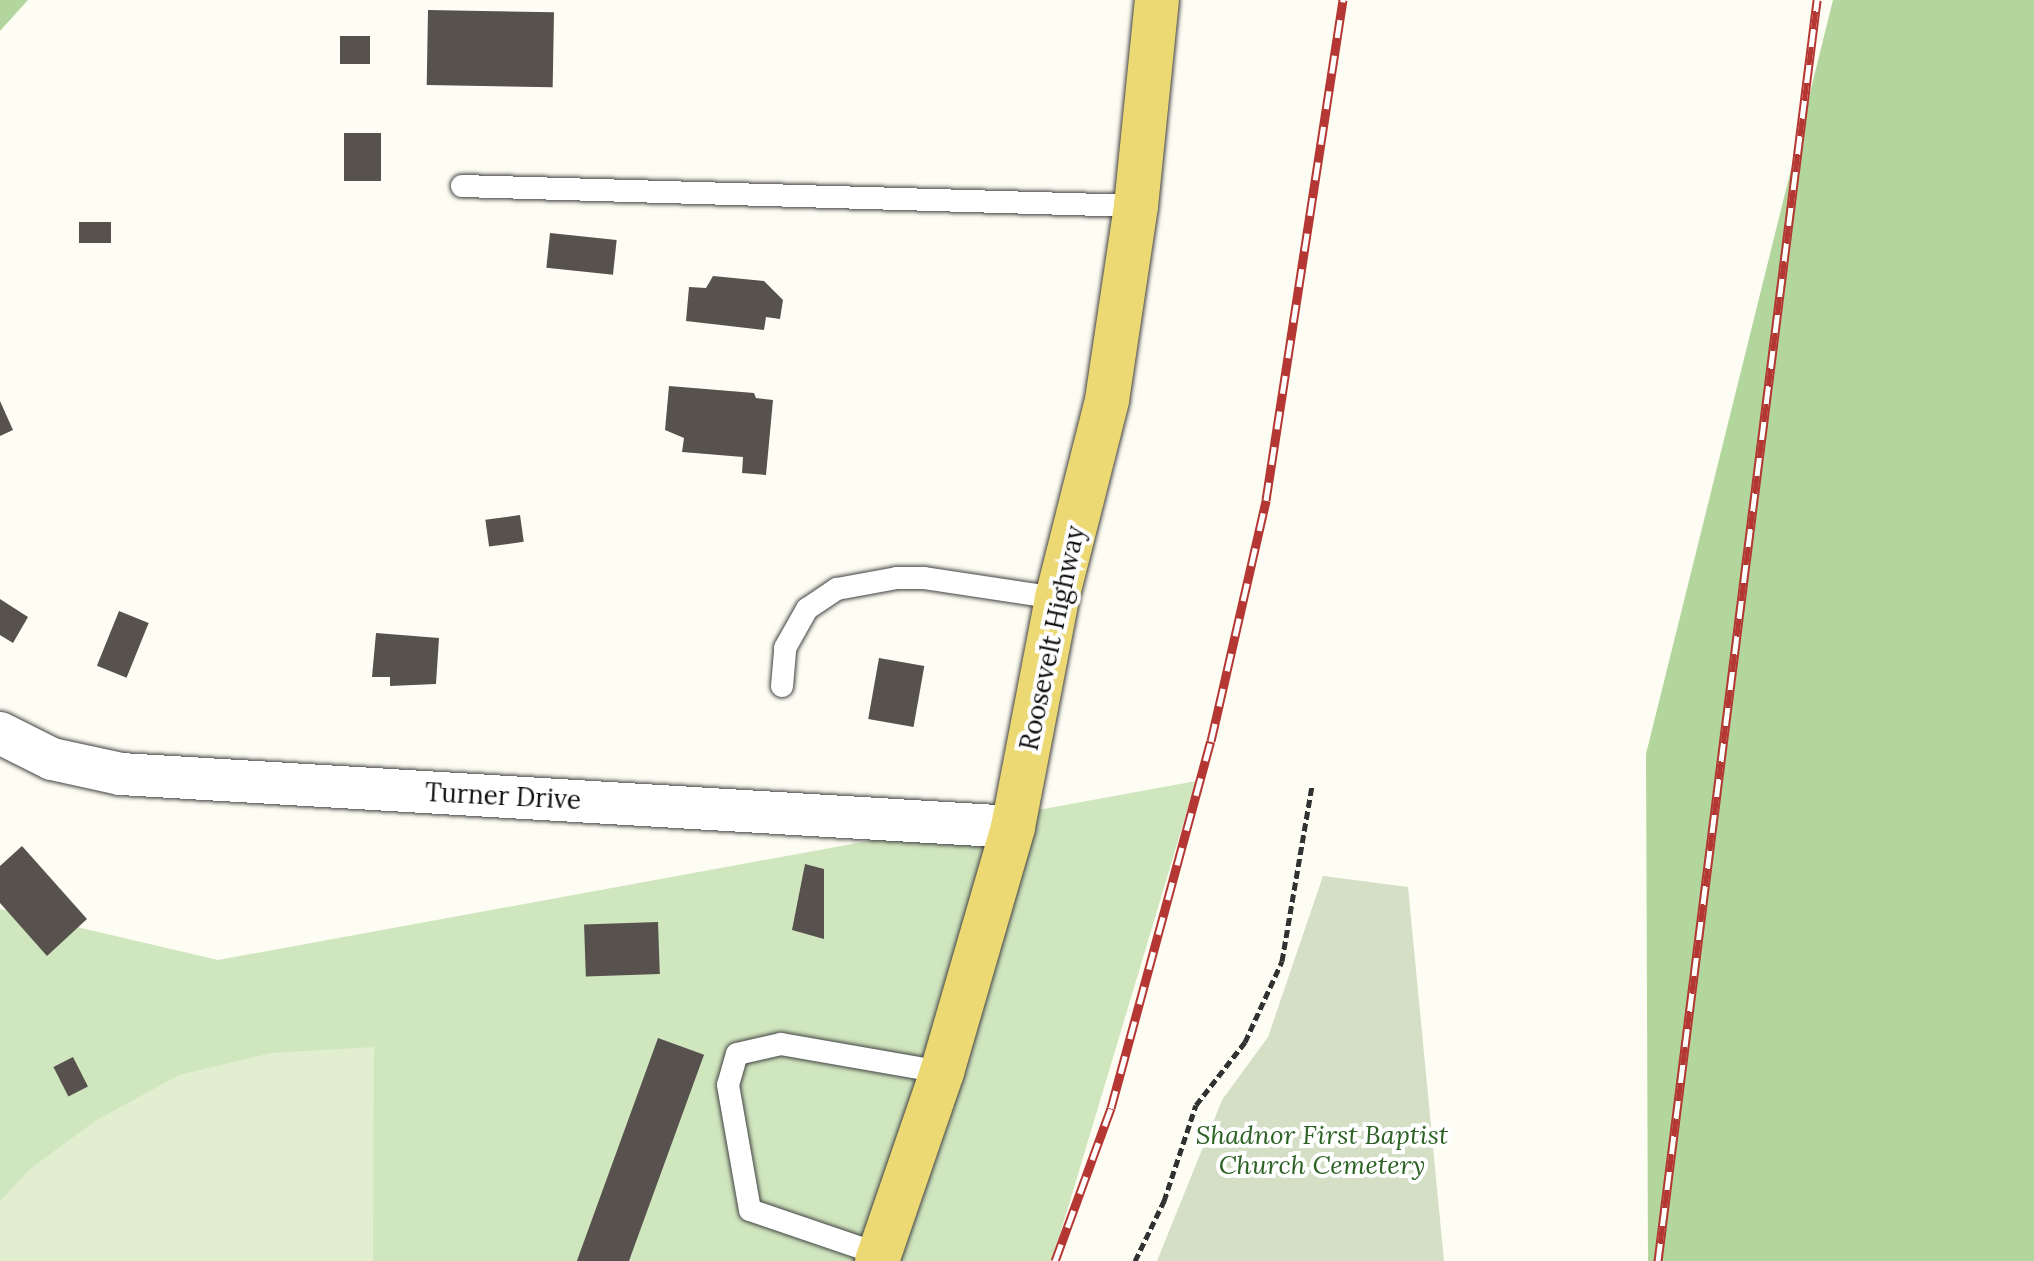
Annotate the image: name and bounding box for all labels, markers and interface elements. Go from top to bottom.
street label: Roosevelt Highway [1013,523,1091,753]
street label: Turner Drive [424,776,582,816]
park label: Shadnor First Baptist Church Cemetery [1196,1119,1448,1180]

